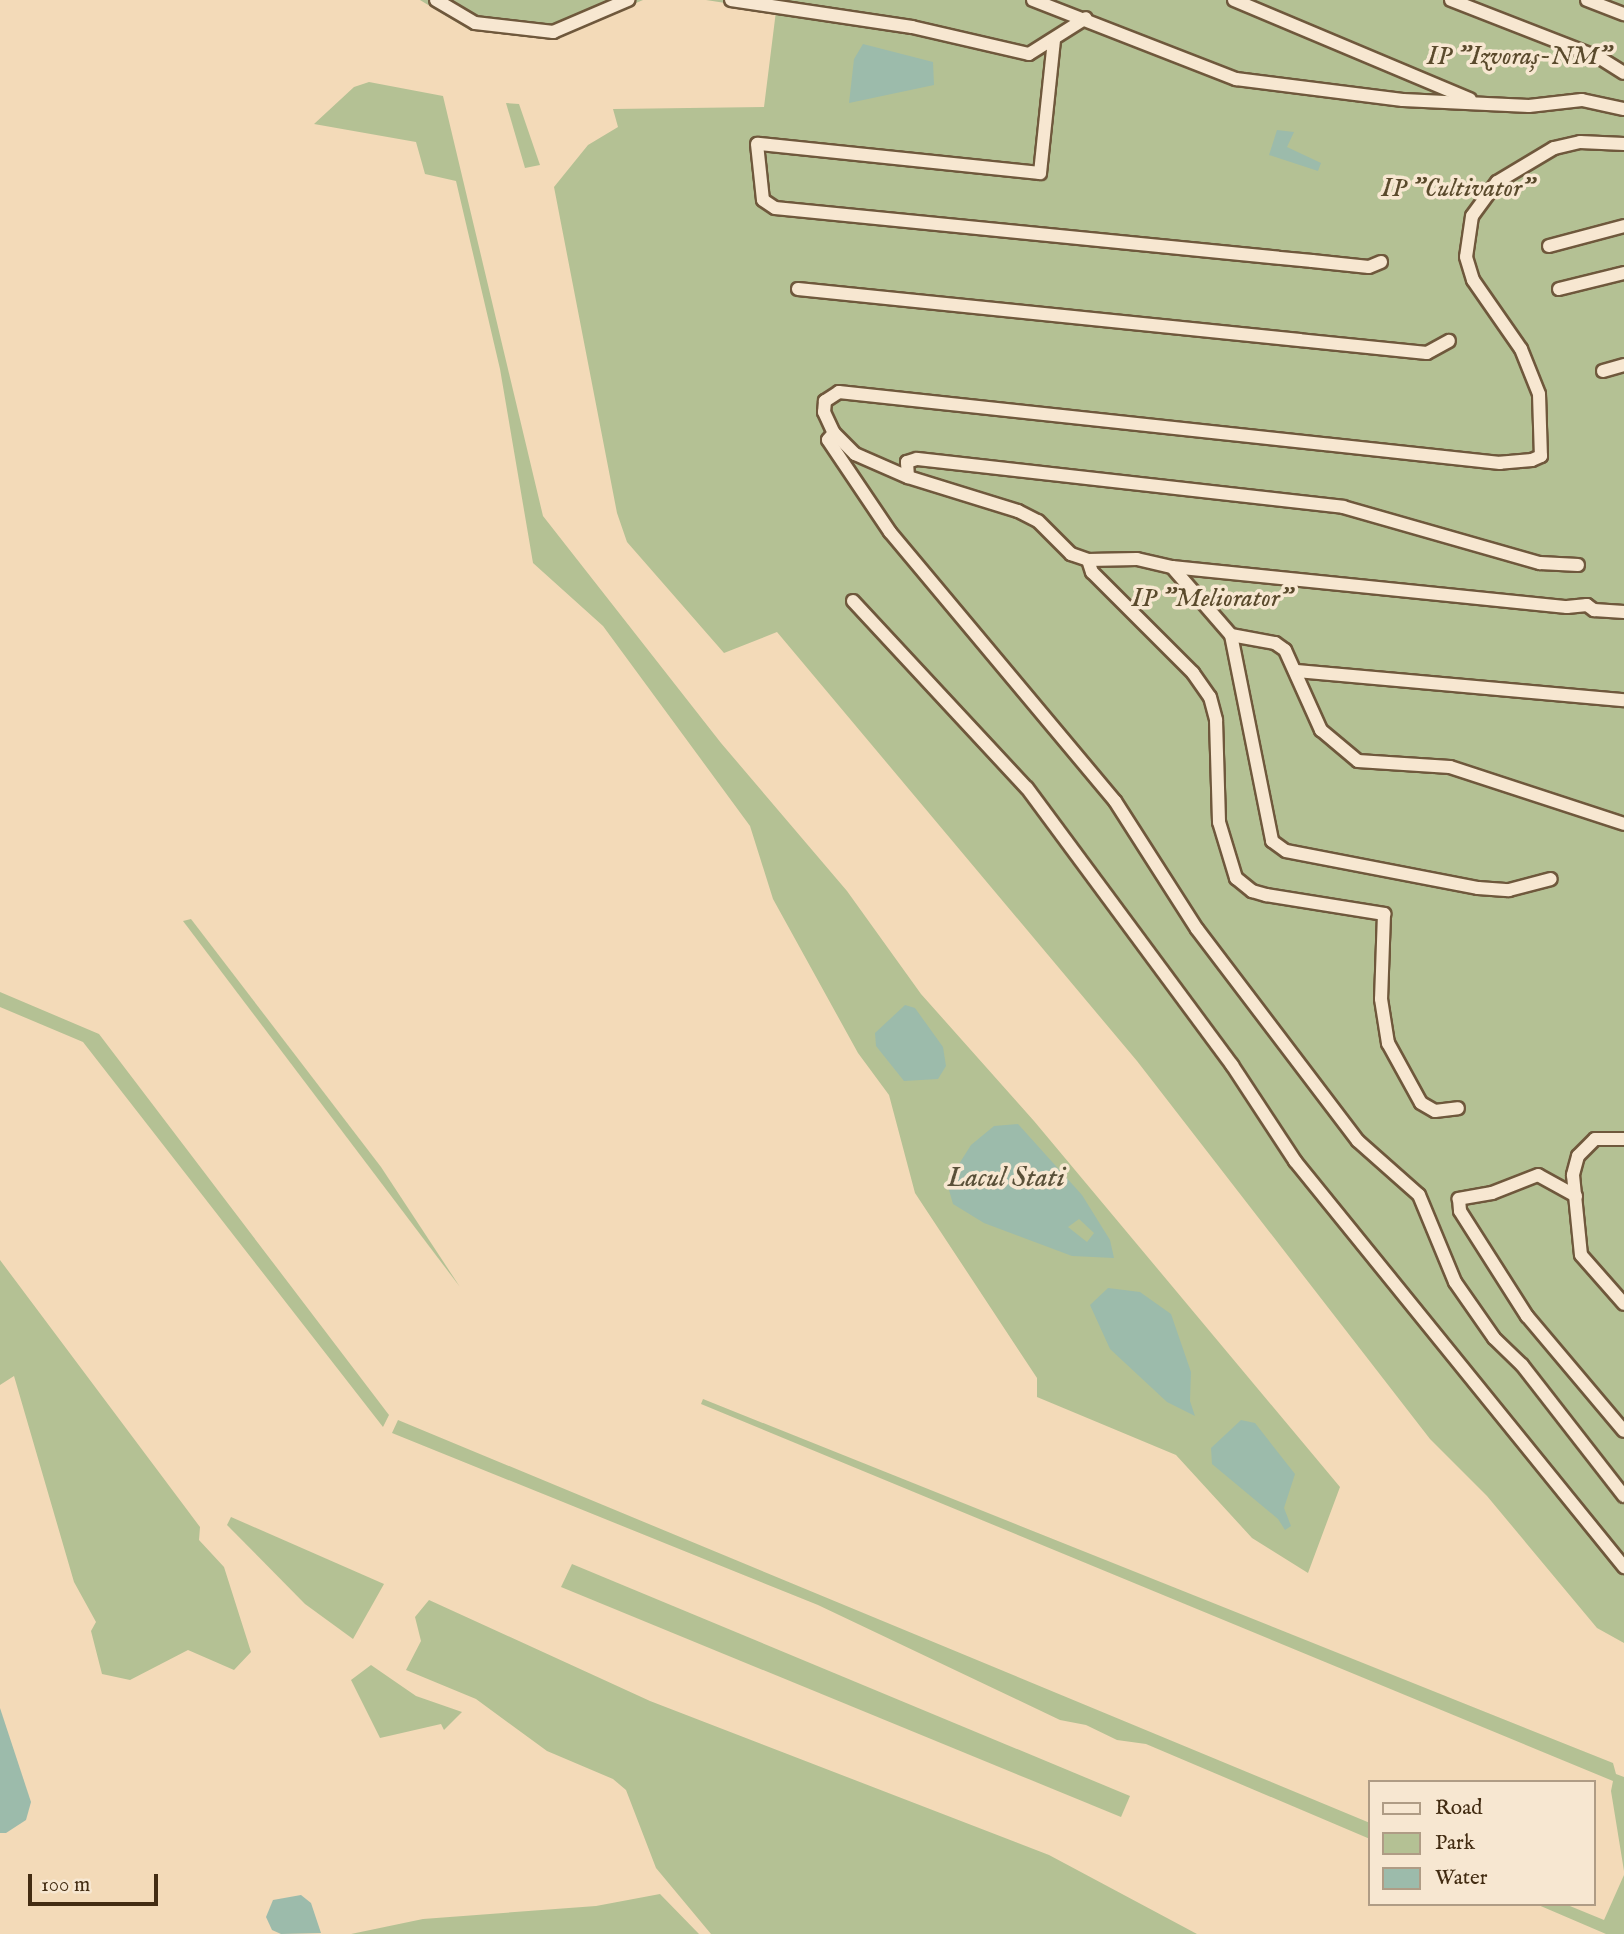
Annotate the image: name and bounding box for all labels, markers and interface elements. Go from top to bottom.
park label: IP "Izvoraș-NM" [1427,41,1611,73]
park label: IP "Cultivator" [1381,173,1535,205]
park label: IP "Meliorator" [1132,583,1292,615]
water label: Lacul Stati [947,1162,1065,1196]
legend [1368,1780,1596,1906]
text: Road [1435,1795,1482,1822]
text: Park [1435,1830,1475,1857]
scale bar [32,1860,161,1904]
text: Water [1435,1865,1487,1892]
text: 100 m [41,1872,90,1899]

